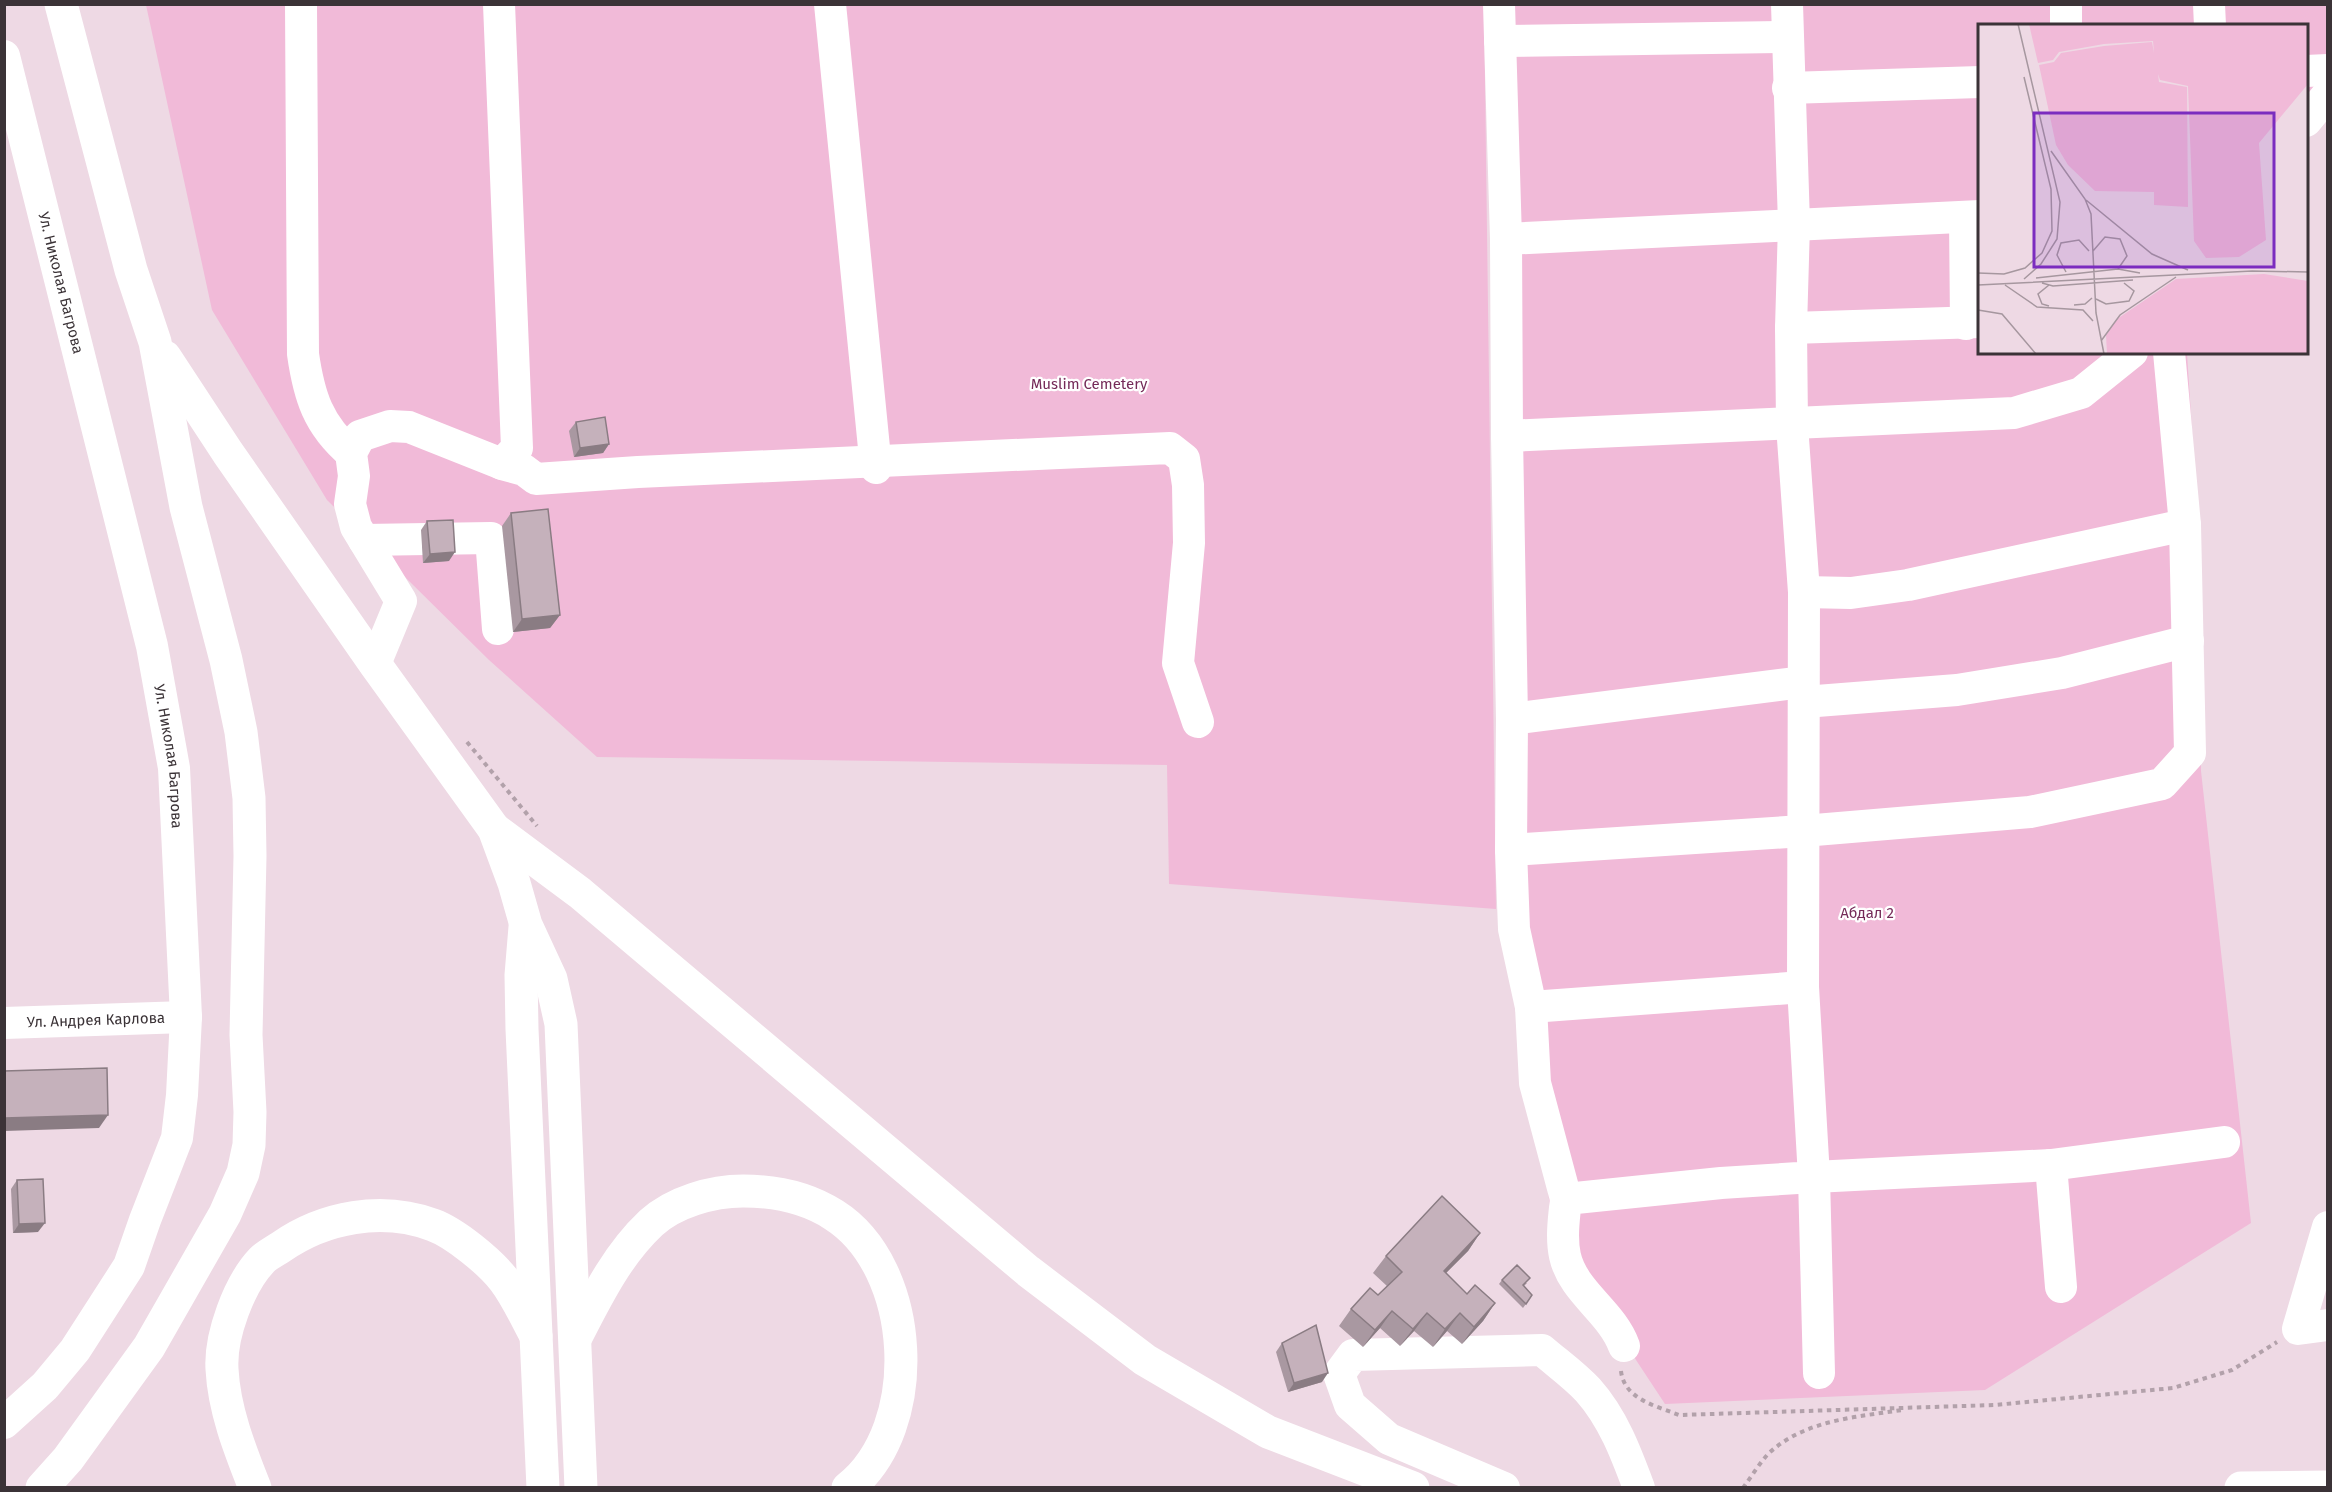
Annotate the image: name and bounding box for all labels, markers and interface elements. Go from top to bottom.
inset map [1978,24,2308,354]
street label: Ул. Николая Багрова [34,210,87,356]
park label: Muslim Cemetery [1031,375,1148,393]
street label: Ул. Николая Багрова [150,683,186,829]
park label: Абдал 2 [1840,904,1894,922]
street label: Ул. Андрея Карлова [27,1009,165,1031]

